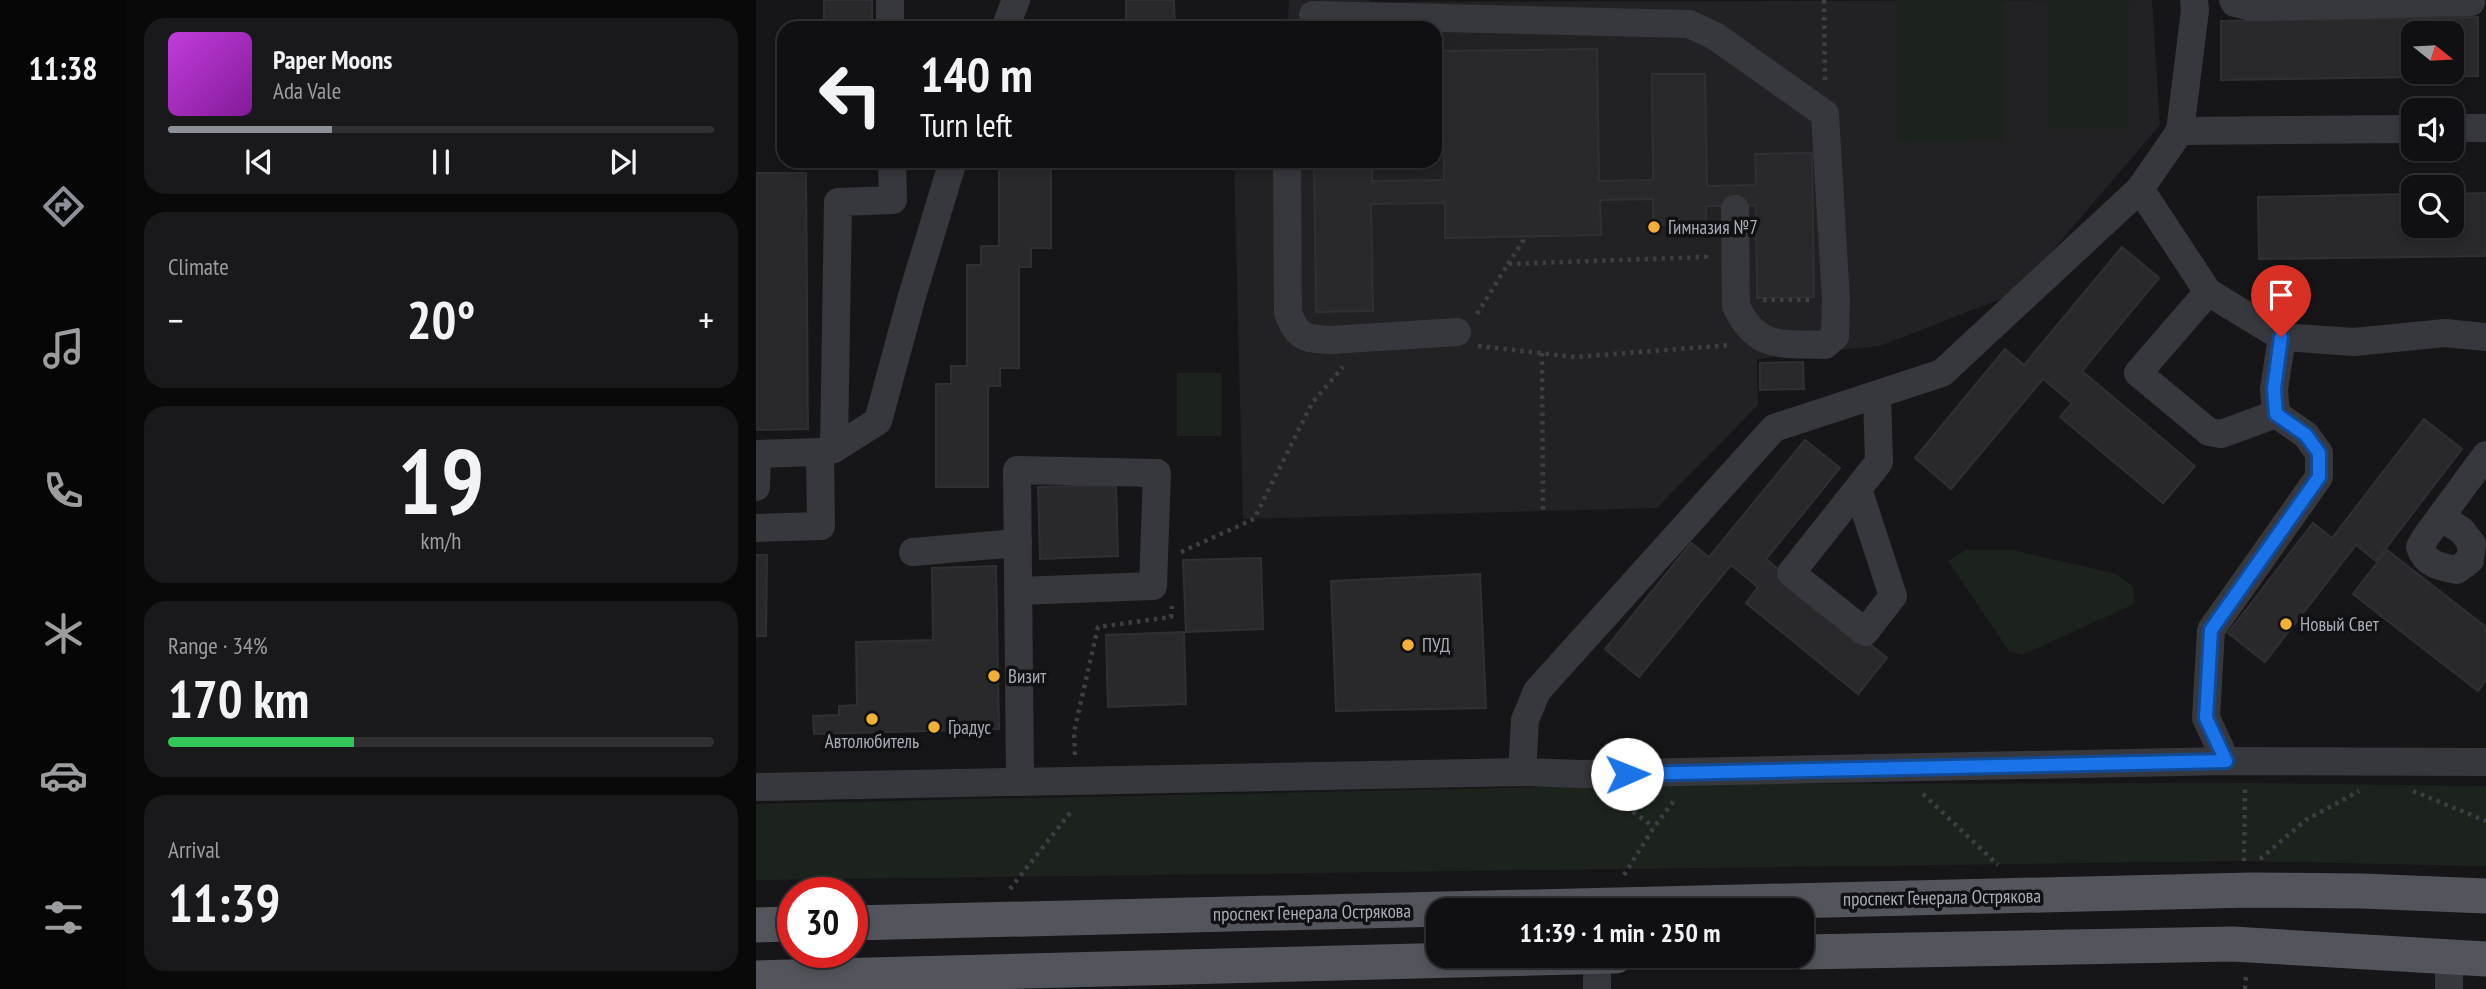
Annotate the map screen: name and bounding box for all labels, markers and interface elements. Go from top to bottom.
north arrow [2401,21,2464,84]
map controls [2401,21,2464,238]
text: 140 m [920,42,1033,106]
text: Paper Moons [273,43,392,76]
text: 11:38 [28,47,98,89]
icon: left [805,49,896,140]
text: Ada Vale [273,76,341,105]
button: sound [2401,98,2464,161]
text: Turn left [920,104,1012,146]
icon: previous [240,143,278,181]
icon: pause [422,143,460,181]
icon: next [604,143,642,181]
button: search [2401,175,2464,238]
icon: directions [39,182,88,231]
place label: Гимназия №7 [1668,215,1758,239]
marker: Гимназия №7 [1646,219,1662,235]
text: Climate [168,252,229,281]
pin [2251,265,2311,337]
icon: arrive [2262,276,2300,314]
text: 20° [407,286,475,353]
text: − [168,295,184,344]
text: + [698,295,714,344]
icon: music [39,324,88,373]
text: 19 [398,421,485,539]
icon: phone [39,466,88,515]
text: km/h [421,526,461,555]
icon: climate [39,609,88,658]
place label: Новый Свет [2300,612,2380,636]
marker: Новый Свет [2278,616,2294,632]
text: Range · 34% [168,631,268,660]
place label: ПУД [1422,633,1450,657]
marker: ПУД [1400,637,1416,653]
place label: Визит [1008,664,1047,688]
text: 170 km [168,665,309,732]
marker: Визит [986,668,1002,684]
marker: Автолюбитель [864,711,880,727]
place label: Градус [948,715,991,739]
marker: Градус [926,719,942,735]
place label: Автолюбитель [825,729,919,753]
position arrow [1590,737,1664,811]
icon: car [39,751,88,800]
text: Arrival [168,835,220,864]
text: 11:39 [168,869,280,936]
speed limit sign: 30 [777,877,868,968]
street label: проспект Генерала Острякова [1843,883,2041,911]
icon: filters [39,893,88,942]
street label: проспект Генерала Острякова [1213,898,1411,926]
text: 11:39 · 1 min · 250 m [1520,916,1720,949]

